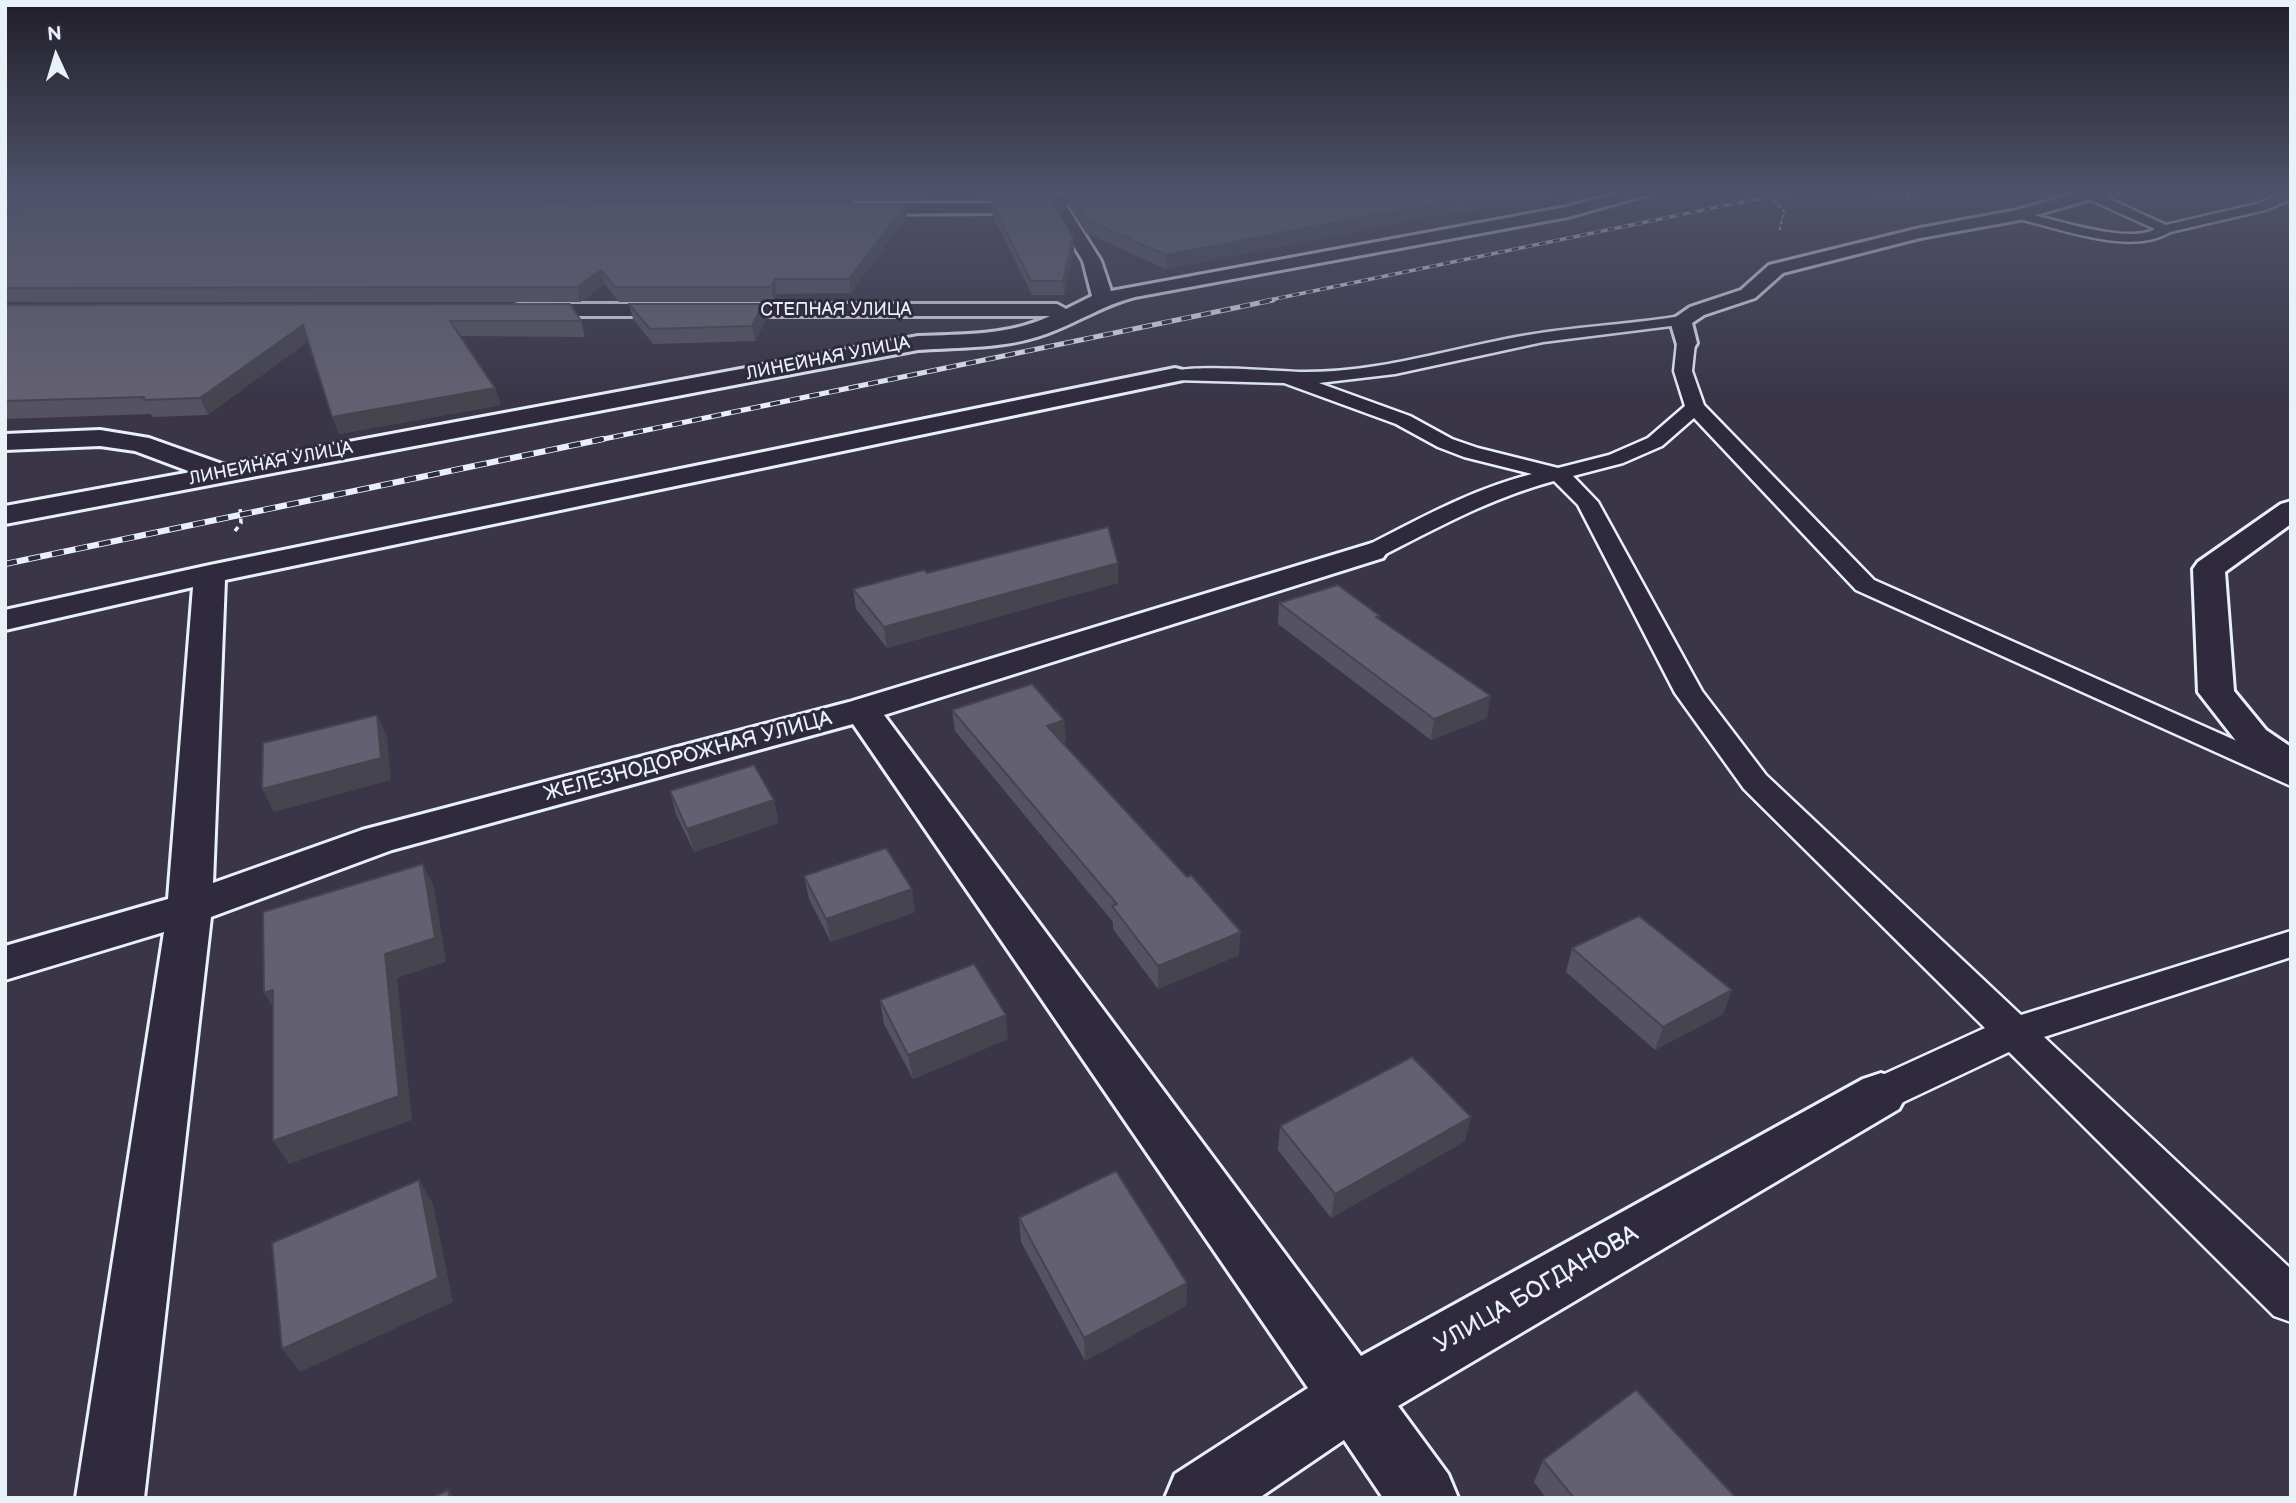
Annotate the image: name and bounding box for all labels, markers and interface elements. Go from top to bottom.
north arrow [21,21,91,91]
text: N [47,23,62,47]
street label: СТЕПНАЯ УЛИЦА [761,299,911,321]
street label: ЛИНЕЙНАЯ УЛИЦА [744,333,912,385]
street label: ЛИНЕЙНАЯ УЛИЦА [187,438,355,490]
street label: ЖЕЛЕЗНОДОРОЖНАЯ УЛИЦА [541,706,835,808]
street label: УЛИЦА БОГДАНОВА [1430,1220,1644,1360]

